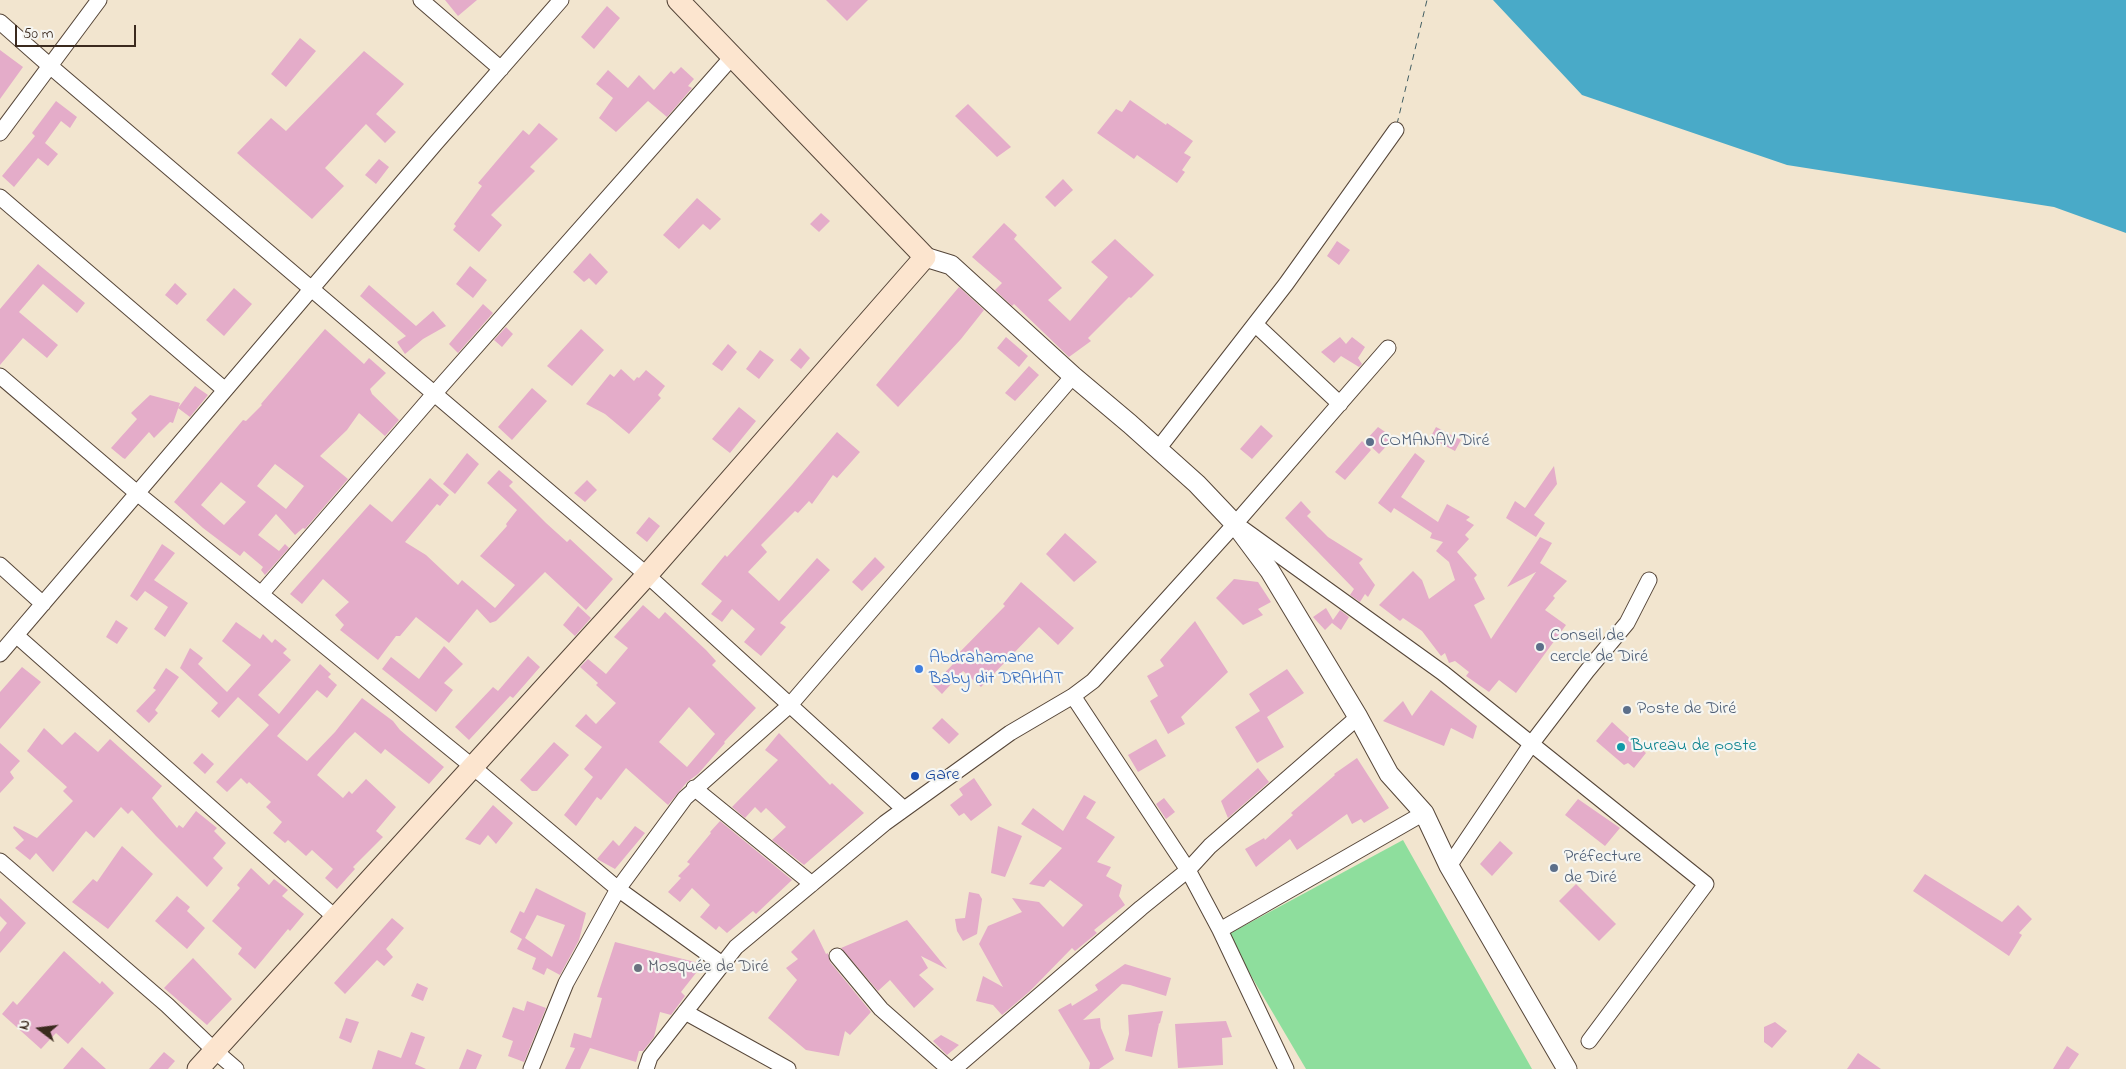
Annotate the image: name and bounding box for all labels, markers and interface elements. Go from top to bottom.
scale bar [18,15,139,47]
text: 50 m [23,23,53,45]
place label: COMANAV Diré [1380,431,1489,453]
marker: COMANAV Diré [1364,436,1376,448]
place label: Conseil de cercle de Diré [1550,626,1648,669]
marker: Conseil de cercle de Diré [1534,641,1546,653]
place label: Abdrahamane Baby dit DRAHAT [929,648,1064,691]
marker: Abdrahamane Baby dit DRAHAT [913,663,925,675]
place label: Poste de Diré [1637,699,1736,721]
marker: Poste de Diré [1621,704,1633,716]
place label: Bureau de poste [1631,736,1757,758]
marker: Bureau de poste [1615,741,1627,753]
place label: Gare [925,765,960,787]
marker: Gare [909,770,921,782]
place label: Préfecture de Diré [1564,847,1641,890]
marker: Préfecture de Diré [1548,862,1560,874]
place label: Mosquée de Diré [648,957,769,979]
marker: Mosquée de Diré [632,962,644,974]
north arrow [15,1004,65,1054]
text: N [14,1018,36,1032]

